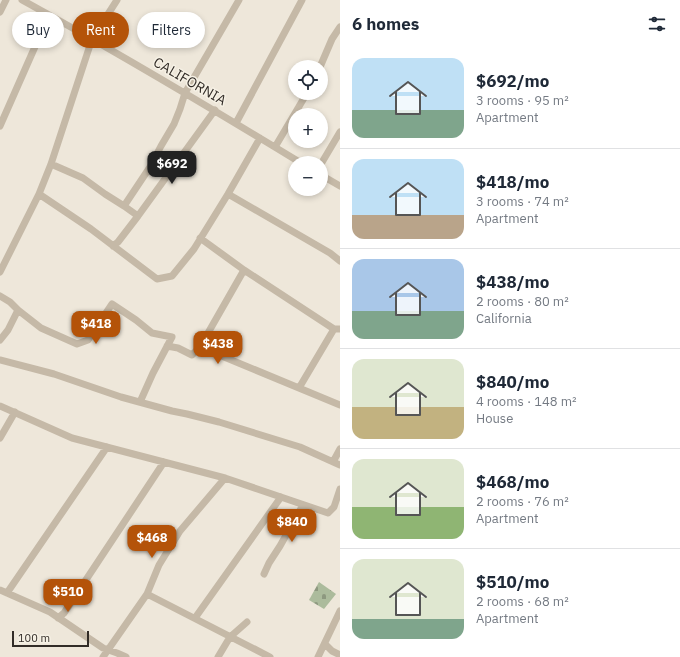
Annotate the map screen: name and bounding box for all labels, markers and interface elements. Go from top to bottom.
chip: Buy [12,12,64,48]
chip: Rent [72,12,129,48]
chip: Filters [137,12,205,48]
text: 6 homes [352,13,419,35]
icon: filters [646,13,668,35]
street label: CALIFORNIA [150,53,230,109]
map controls [288,60,328,196]
button: locate [288,60,328,100]
text: $692/mo [476,70,549,92]
icon: home [384,74,432,122]
text: 3 rooms · 95 m² [476,92,569,109]
button: + [288,108,328,148]
text: Apartment [476,109,539,126]
pin: $692 [148,151,196,185]
text: $692 [156,155,188,172]
button: − [288,156,328,196]
text: $418/mo [476,171,549,193]
icon: home [384,175,432,223]
text: 3 rooms · 74 m² [476,193,569,210]
text: Apartment [476,210,539,227]
text: $438/mo [476,271,549,293]
icon: home [384,275,432,323]
text: 2 rooms · 80 m² [476,293,569,310]
text: California [476,310,532,327]
pin: $418 [72,311,120,345]
text: $418 [80,315,112,332]
pin: $438 [194,331,242,365]
text: $438 [202,335,234,352]
text: $840/mo [476,371,549,393]
icon: home [384,375,432,423]
text: 4 rooms · 148 m² [476,393,577,410]
text: House [476,410,513,427]
text: $468/mo [476,471,549,493]
icon: home [384,475,432,523]
text: 2 rooms · 76 m² [476,493,569,510]
pin: $840 [268,509,316,543]
text: Apartment [476,510,539,527]
text: $840 [276,513,308,530]
pin: $468 [128,525,176,559]
text: $468 [136,529,168,546]
text: $510/mo [476,571,549,593]
icon: home [384,575,432,623]
pin: $510 [44,579,92,613]
text: $510 [52,583,84,600]
text: 2 rooms · 68 m² [476,593,569,610]
text: Apartment [476,610,539,627]
scale bar [12,629,89,648]
text: 100 m [18,631,50,645]

